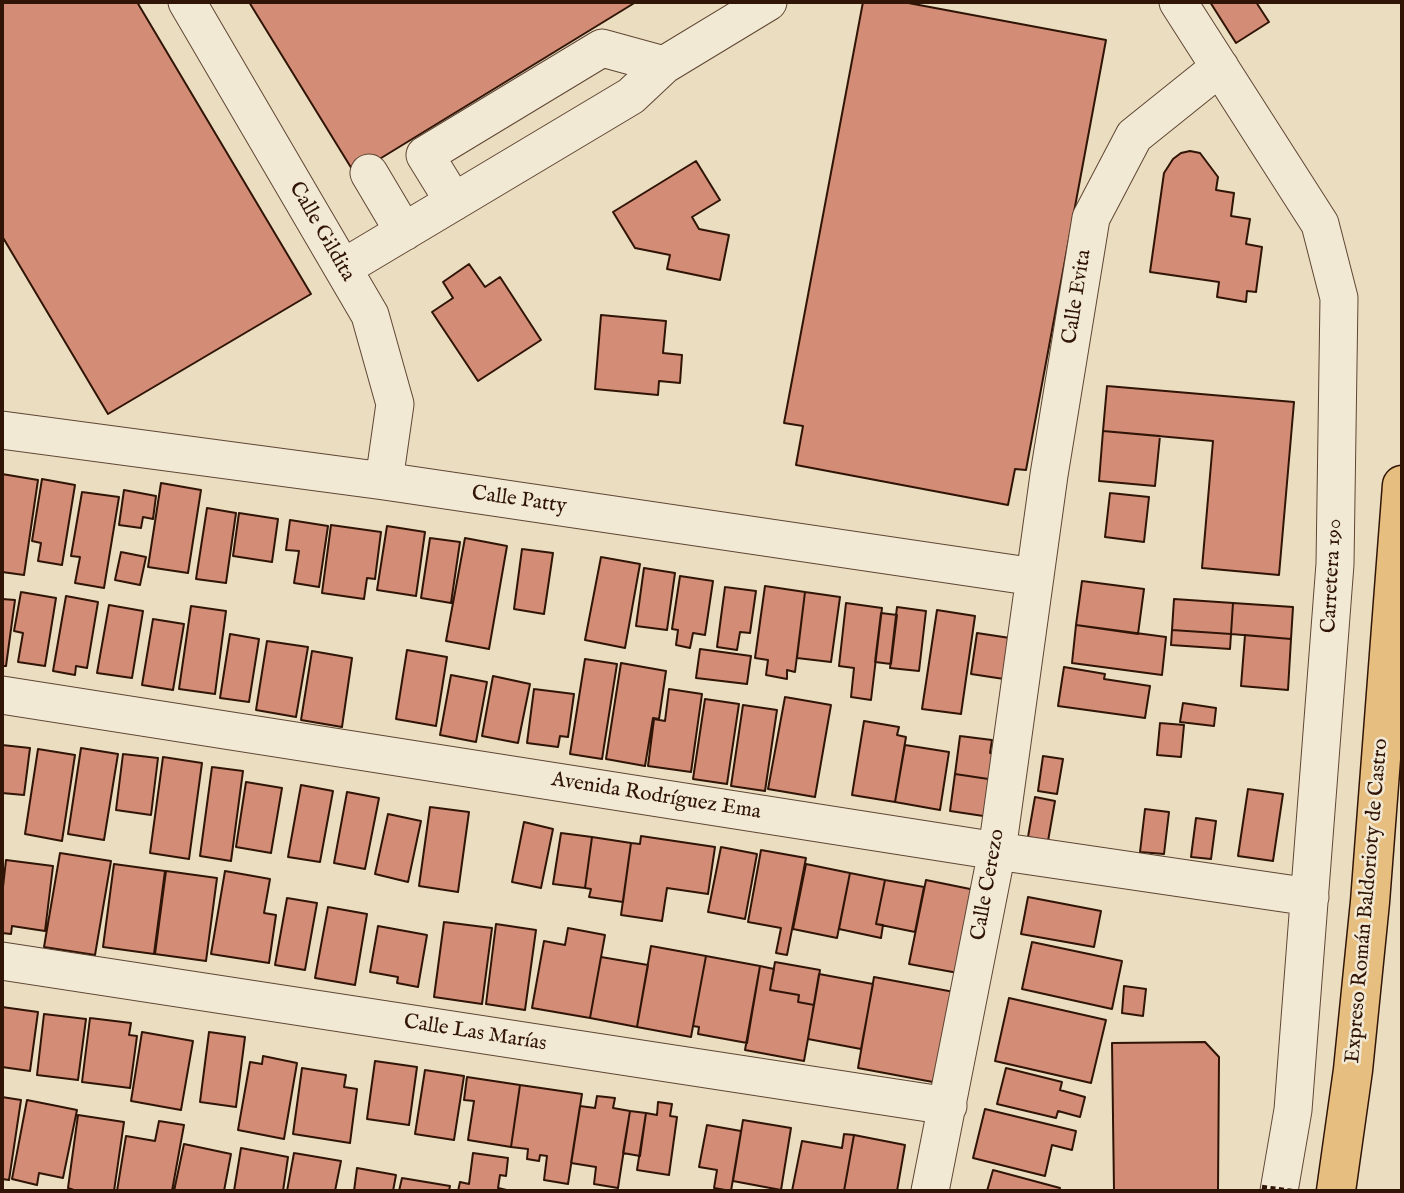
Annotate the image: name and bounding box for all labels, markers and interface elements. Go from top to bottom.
street label: Calle Gildita [282,178,360,286]
street label: Calle Evita [1058,248,1098,346]
street label: Calle Patty [470,482,568,520]
street label: Carretera 190 [1317,518,1349,634]
street label: Expreso Román Baldorioty de Castro [1341,738,1395,1064]
street label: Avenida Rodríguez Ema [549,768,763,826]
street label: Calle Cerezo [967,827,1011,943]
street label: Calle Las Marías [402,1010,548,1058]

